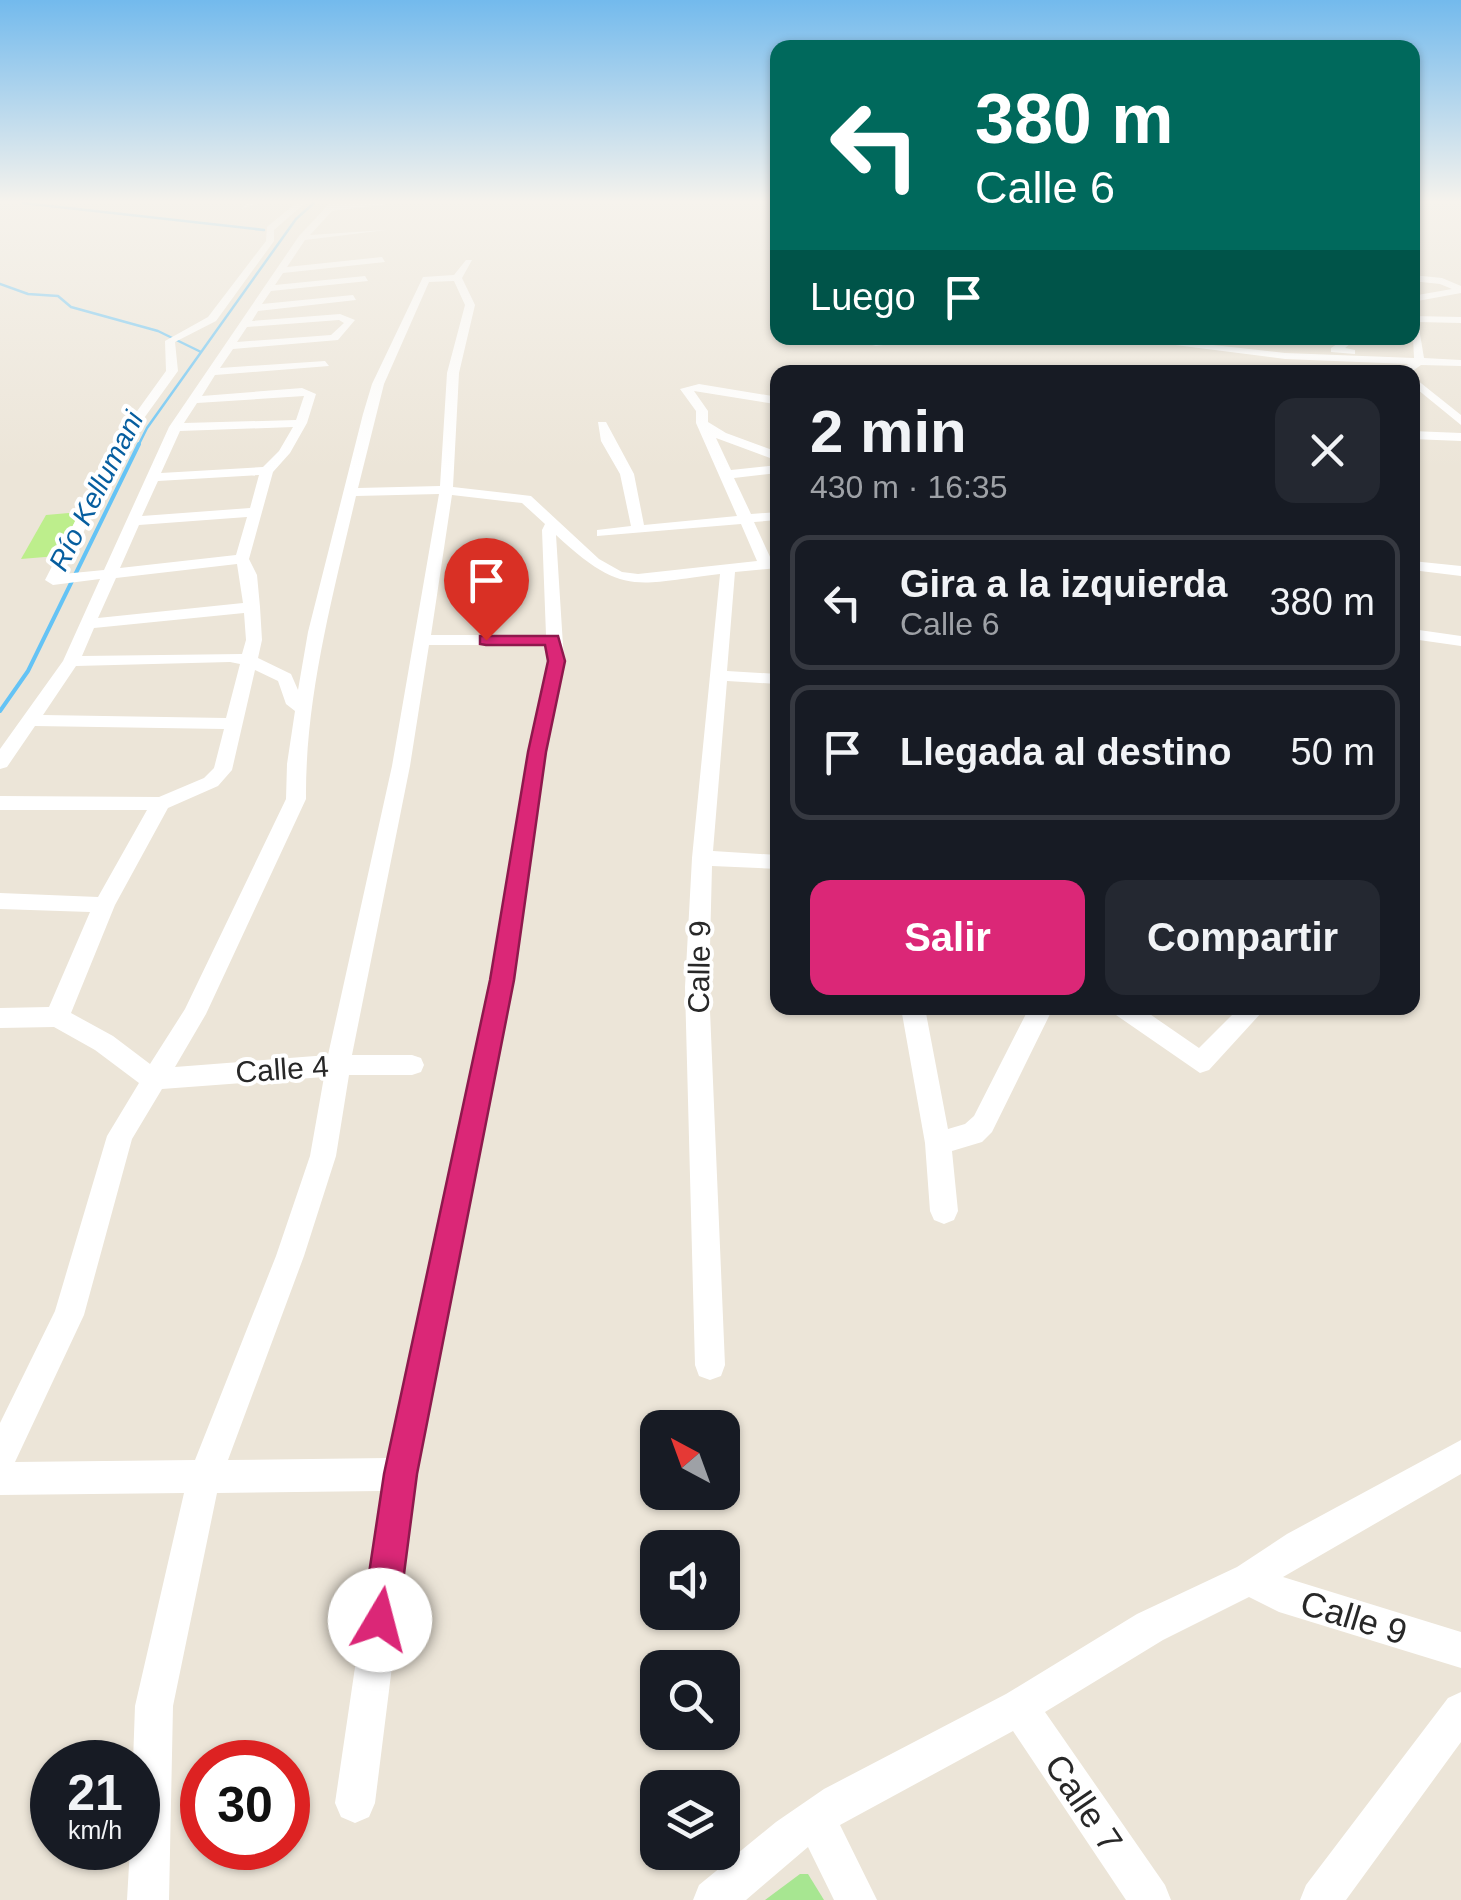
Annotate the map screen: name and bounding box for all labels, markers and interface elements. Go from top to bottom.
icon: left [810,80,940,210]
text: 380 m [975,80,1173,158]
text: Calle 6 [975,162,1115,213]
icon: arrive [936,270,991,325]
text: Luego [810,276,916,318]
text: 2 min [810,398,967,465]
button: close [1275,398,1380,503]
water label: Río Kellumani [43,406,150,576]
text: 430 m · 16:35 [810,469,1007,505]
pin [444,538,529,641]
icon: arrive [459,553,514,608]
text: Gira a la izquierda [900,563,1227,605]
icon: left [815,575,870,630]
text: 380 m [1269,581,1375,623]
text: Calle 6 [900,606,1000,642]
icon: arrive [815,725,870,780]
text: Llegada al destino [900,731,1232,773]
text: 50 m [1291,731,1375,773]
button: Salir [810,880,1085,995]
button: Compartir [1105,880,1380,995]
street label: Calle 9 [682,920,716,1014]
street label: Calle 4 [234,1049,330,1089]
north arrow [640,1410,740,1510]
map controls [640,1410,740,1870]
button: sound [640,1530,740,1630]
position arrow [328,1568,432,1672]
street label: Calle 9 [1296,1582,1412,1652]
button: search [640,1650,740,1750]
speed limit sign: 30 [180,1740,310,1870]
street label: Calle 7 [1037,1747,1131,1859]
text: 21 [67,1765,123,1821]
button: layers [640,1770,740,1870]
text: km/h [68,1816,122,1844]

